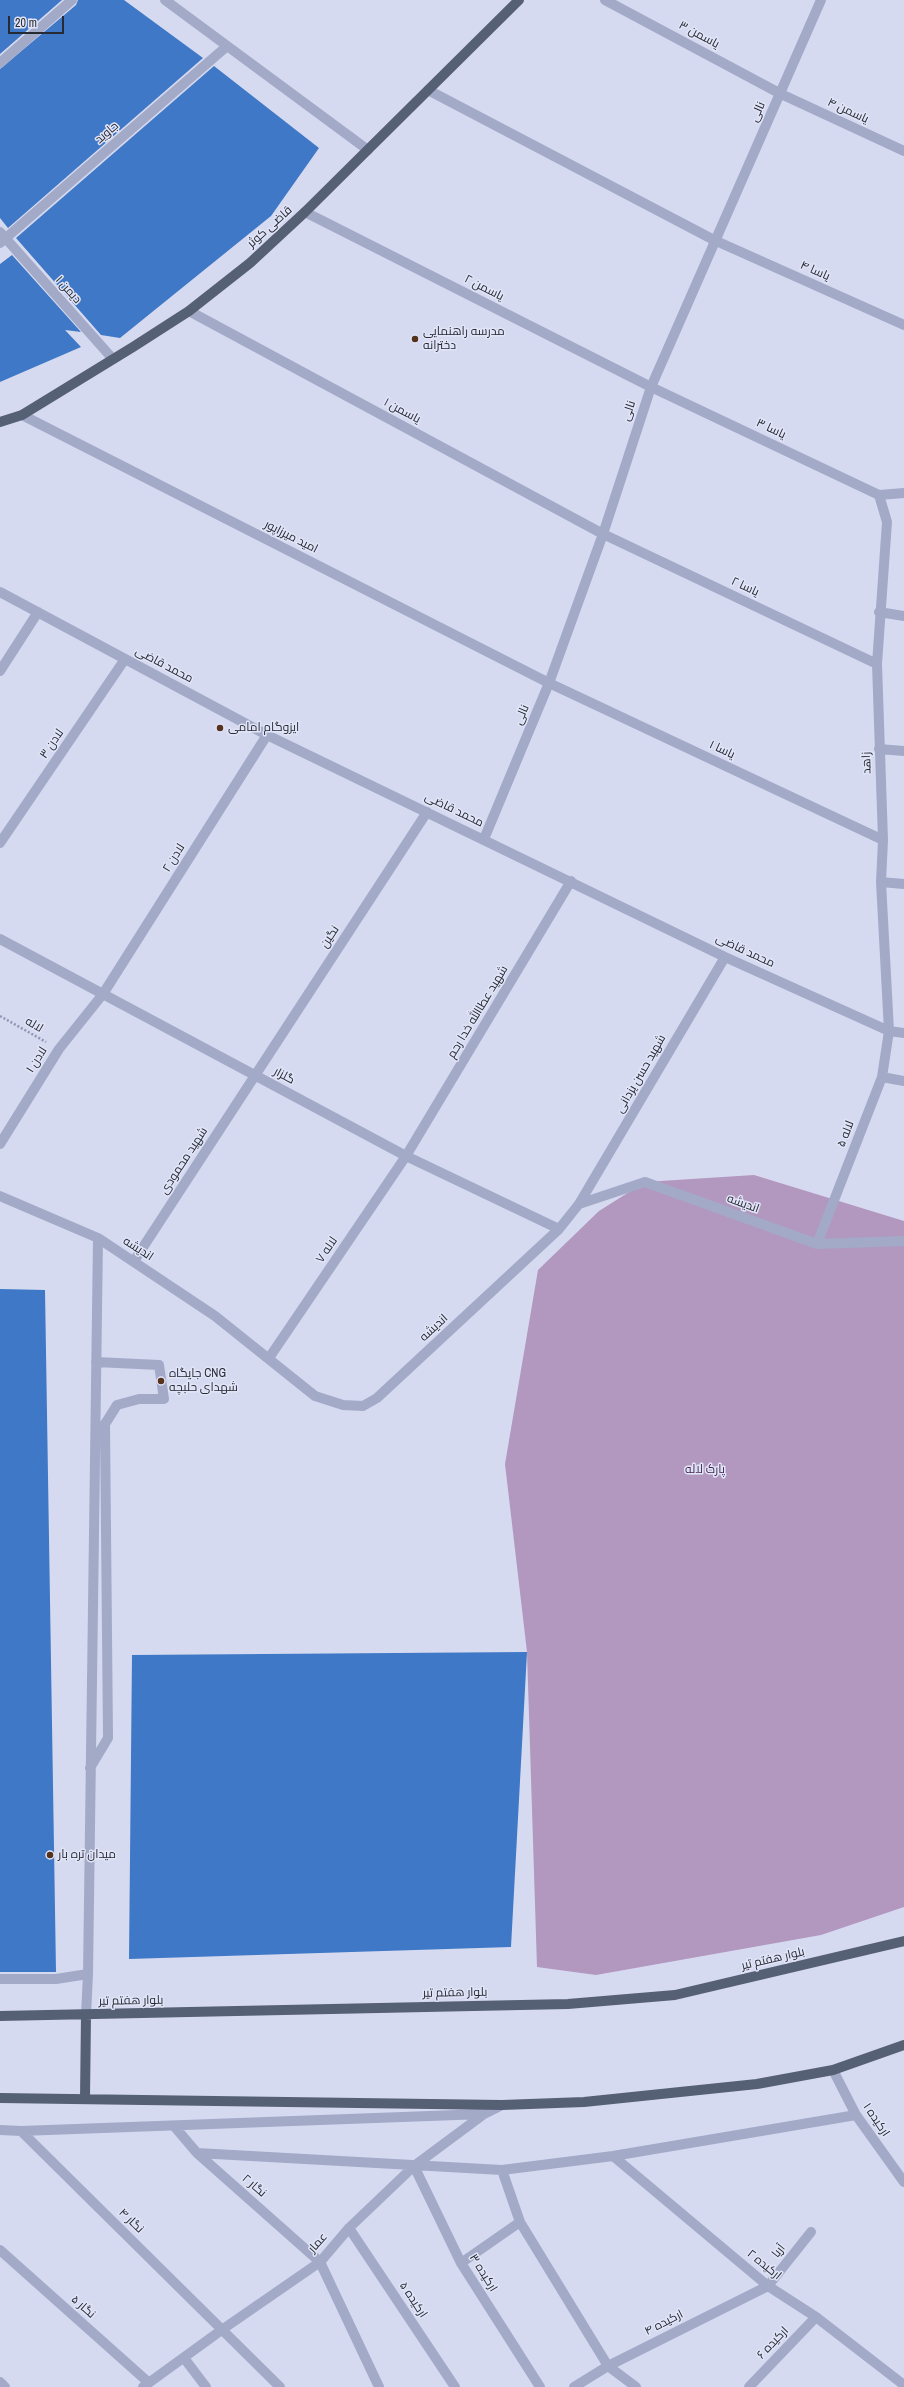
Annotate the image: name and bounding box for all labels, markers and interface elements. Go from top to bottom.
scale bar [10,8,66,34]
text: 20 m [15,15,37,31]
street label: یاسمن ۳ [676,18,722,52]
street label: یاسمن ۴ [825,95,871,127]
street label: نالی [747,100,769,124]
street label: جاوید [92,119,122,147]
street label: قاضی کوثر [245,203,295,251]
street label: یاسا ۴ [798,258,832,284]
street label: یاسمن ۲ [462,272,506,304]
street label: دیمن ۱ [52,273,84,307]
place label: مدرسه راهنمایی دخترانه [423,325,505,353]
marker: مدرسه راهنمایی دخترانه [410,334,420,344]
street label: یاسمن ۱ [381,395,423,427]
street label: نالی [619,399,639,423]
street label: یاسا ۳ [754,416,788,442]
street label: امید میرزاپور [262,517,320,557]
street label: یاسا ۲ [729,574,761,600]
street label: محمد قاضی [133,644,195,686]
street label: نالی [511,703,533,727]
place label: ایزوگام امامی [228,721,299,735]
marker: ایزوگام امامی [215,723,225,733]
street label: لادن ۳ [37,727,67,761]
street label: یاسا ۱ [707,738,737,762]
street label: زاهد [859,752,875,774]
street label: محمد قاضی [422,790,486,830]
street label: لادن ۲ [160,841,188,875]
street label: نگین [318,923,342,951]
street label: محمد قاضی [713,931,777,971]
street label: شهید عطاالله خدا رحم [445,963,511,1061]
street label: لاله [23,1014,45,1036]
street label: شهید حسن یزدانی [613,1032,669,1116]
street label: لادن ۱ [23,1044,51,1076]
street label: گلزار [271,1065,297,1087]
street label: لاله ۵ [834,1119,858,1149]
street label: شهید محمودی [157,1125,211,1197]
street label: اندیشه [725,1192,761,1216]
street label: اندیشه [120,1234,156,1264]
street label: لاله ۷ [313,1234,341,1266]
street label: اندیشه [417,1311,451,1345]
place label: جایگاه CNG شهدای حلبچه [169,1367,238,1395]
marker: جایگاه CNG شهدای حلبچه [156,1376,166,1386]
park label: پارک لاله [685,1463,725,1477]
place label: میدان تره بار [58,1848,116,1862]
marker: میدان تره بار [45,1850,55,1860]
street label: بلوار هفتم تیر [740,1945,806,1973]
street label: بلوار هفتم تیر [423,1985,487,2001]
street label: بلوار هفتم تیر [99,1993,163,2009]
street label: ارکیده ۱ [860,2101,892,2139]
street label: نگار ۲ [239,2172,269,2200]
street label: نگار ۴ [116,2206,146,2236]
street label: عمار [305,2230,331,2256]
street label: آریا [769,2241,789,2261]
street label: ارکیده ۲ [744,2247,784,2283]
street label: ارکیده ۳ [466,2252,500,2294]
street label: ارکیده ۵ [396,2279,430,2321]
street label: نگار ۵ [68,2292,98,2322]
street label: ارکیده ۴ [642,2307,686,2339]
street label: ارکیده ۶ [754,2324,792,2362]

